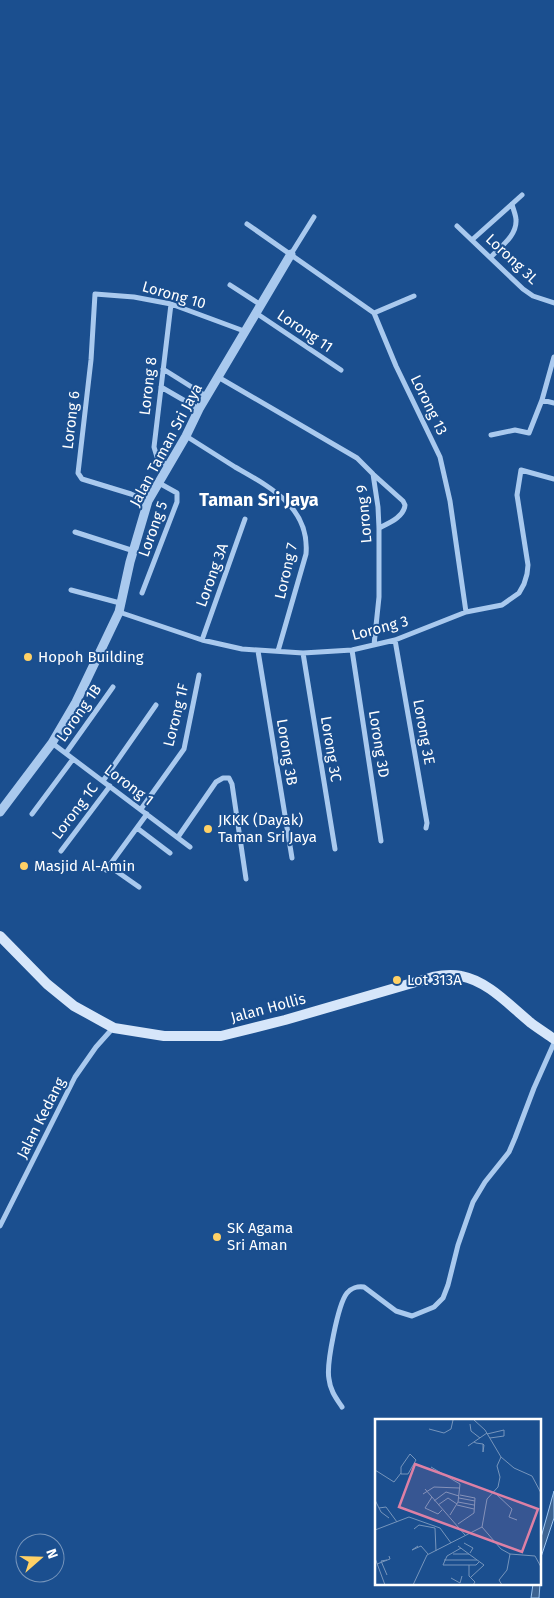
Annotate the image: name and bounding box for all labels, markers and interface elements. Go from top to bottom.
street label: Lorong 3L [482,230,542,288]
street label: Lorong 10 [140,277,208,313]
street label: Lorong 11 [274,306,336,356]
street label: Lorong 8 [135,356,161,416]
street label: Lorong 13 [407,372,451,438]
street label: Jalan Taman Sri Jaya [126,380,206,510]
street label: Lorong 6 [59,390,83,450]
street label: Lorong 9 [352,484,376,544]
district label: Taman Sri Jaya [199,489,319,511]
street label: Lorong 5 [135,499,171,559]
street label: Lorong 3A [192,540,232,609]
street label: Lorong 7 [271,541,301,601]
street label: Lorong 3 [350,612,410,644]
place label: Hopoh Building [38,648,144,666]
marker: Hopoh Building [22,651,34,663]
street label: Lorong 1B [53,681,105,745]
street label: Lorong 1F [159,682,193,748]
street label: Lorong 3E [409,698,439,766]
street label: Lorong 3D [365,709,393,779]
street label: Lorong 3C [317,715,345,784]
street label: Lorong 3B [273,717,301,787]
street label: Lorong 1 [101,761,157,809]
street label: Lorong 1C [48,779,102,843]
place label: JKKK (Dayak) Taman Sri Jaya [218,811,317,846]
marker: JKKK (Dayak) Taman Sri Jaya [202,823,214,835]
place label: Masjid Al-Amin [34,857,135,875]
marker: Masjid Al-Amin [18,860,30,872]
place label: Lot 313A [407,971,462,989]
marker: Lot 313A [391,974,403,986]
street label: Jalan Hollis [229,989,307,1027]
street label: Jalan Kedang [13,1074,69,1161]
place label: SK Agama Sri Aman [227,1219,293,1254]
marker: SK Agama Sri Aman [211,1231,223,1243]
inset map [375,1419,542,1586]
north arrow [15,1533,65,1583]
text: N [42,1546,61,1561]

